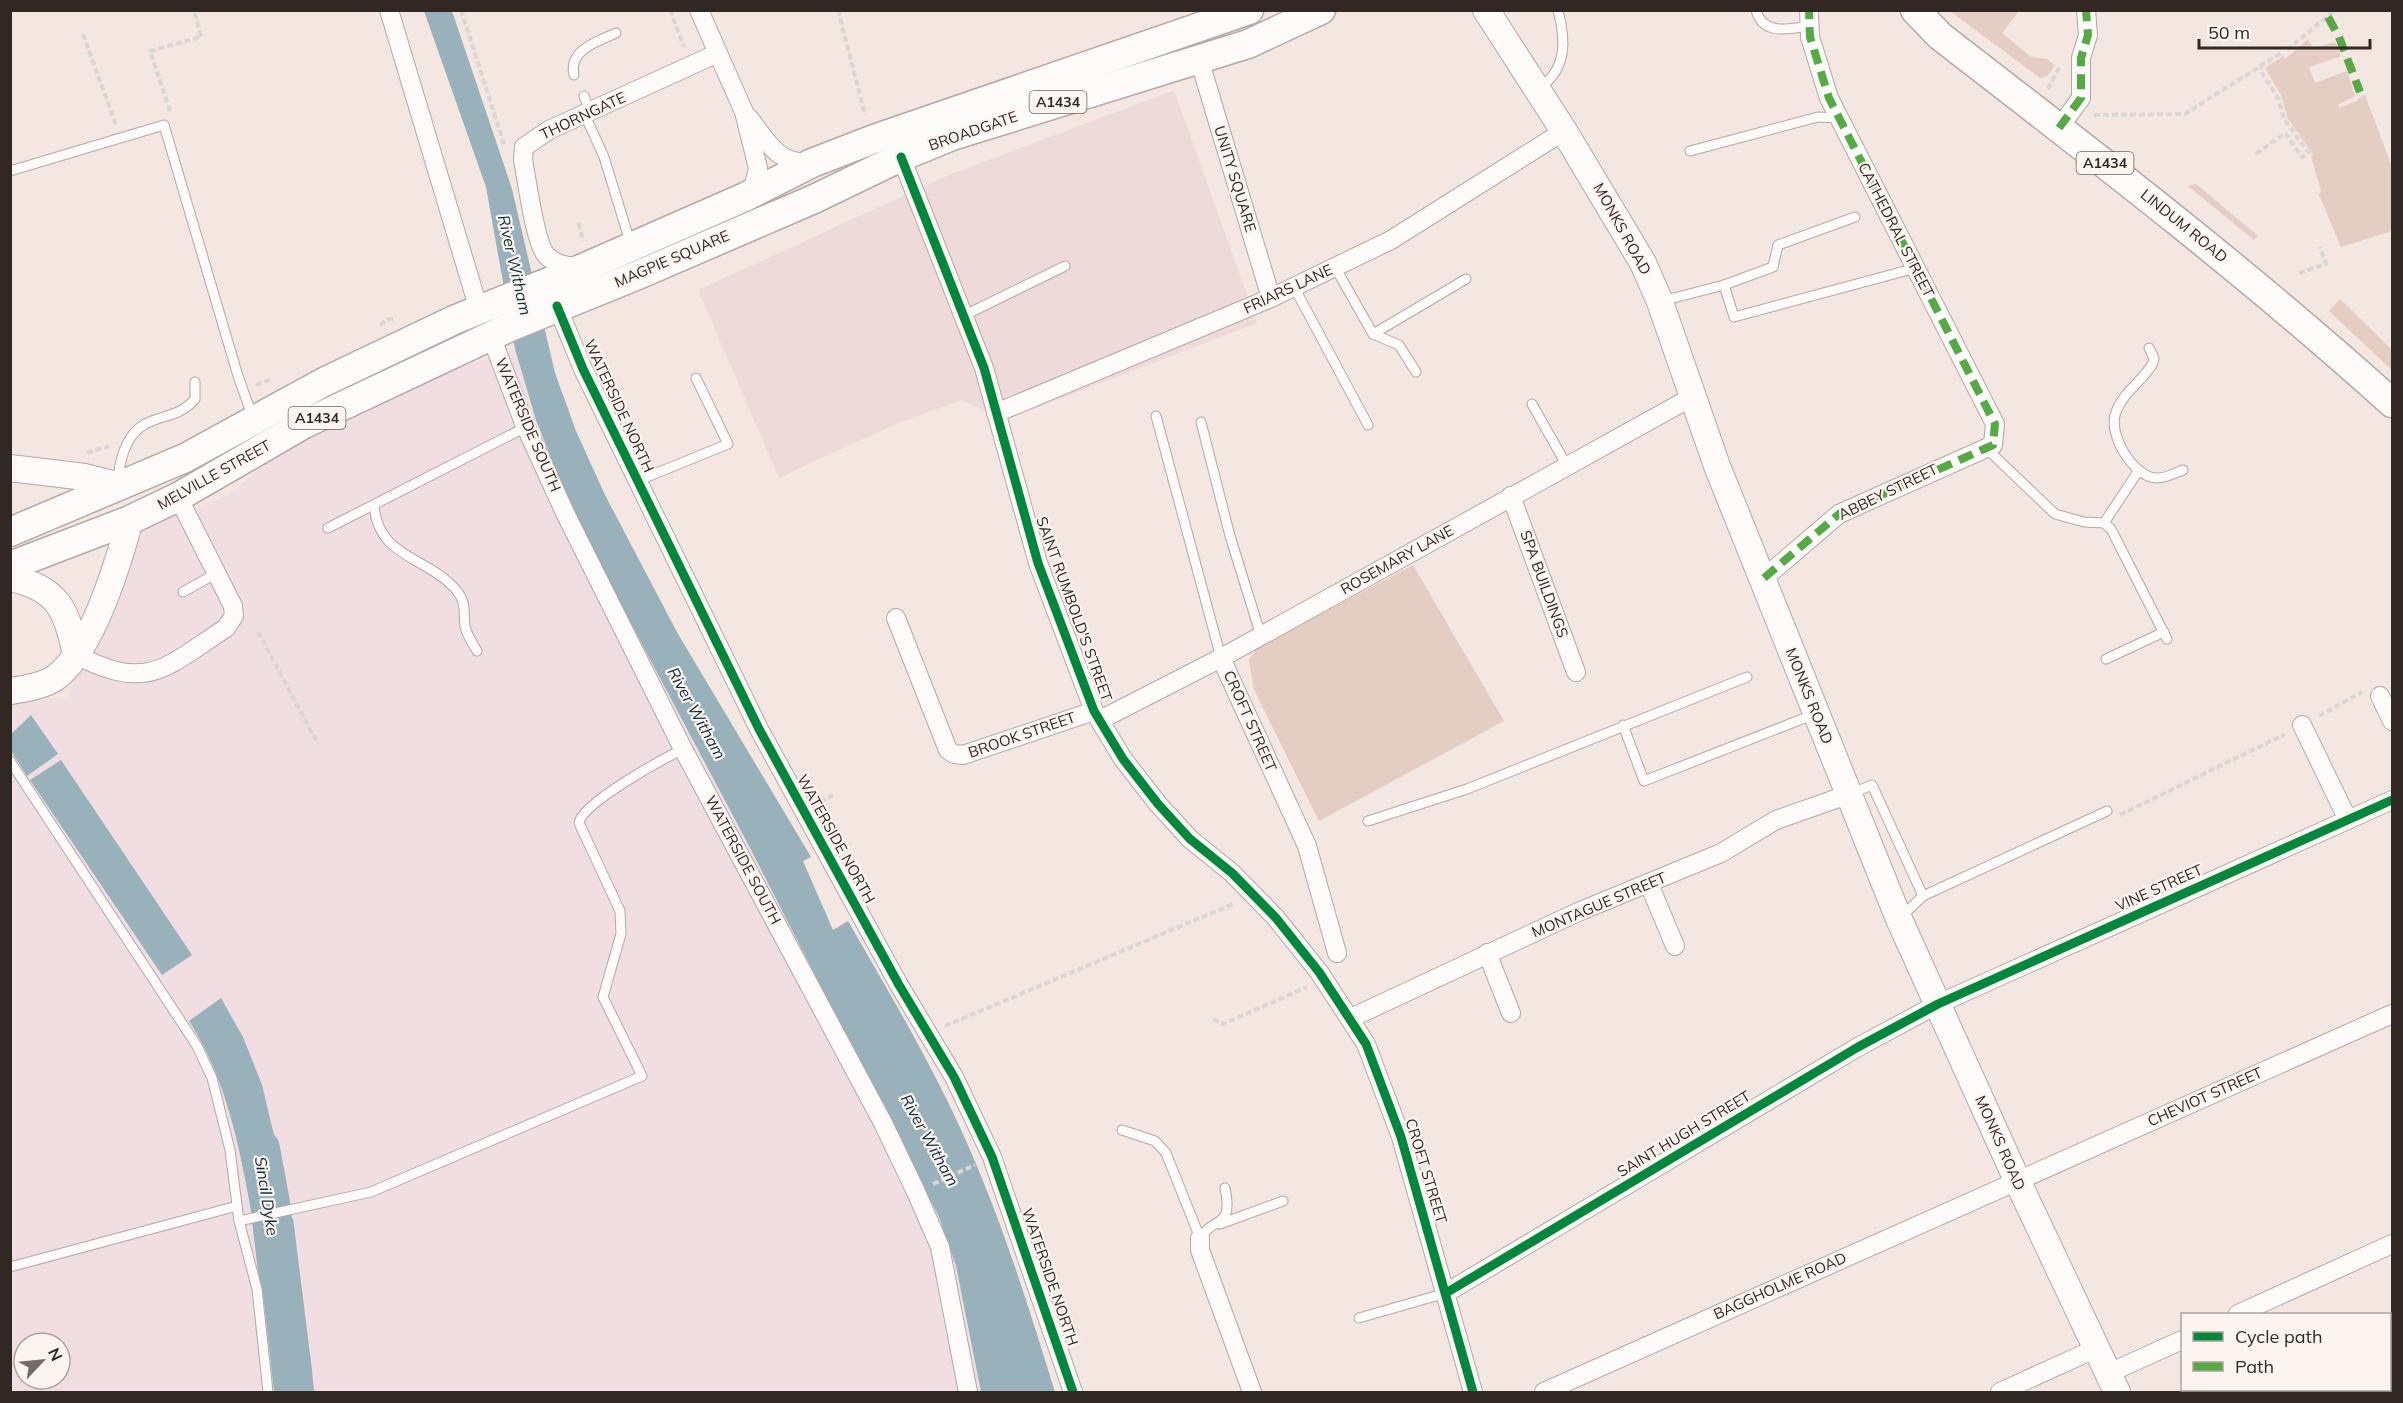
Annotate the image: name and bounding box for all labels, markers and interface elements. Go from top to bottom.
scale bar [2199,12,2370,50]
text: 50 m [2208,21,2250,44]
street label: THORNGATE [537,87,629,144]
road number: A1434 [1030,91,1086,113]
street label: BROADGATE [926,106,1020,155]
street label: UNITY SQUARE [1210,123,1261,235]
road number: A1434 [2076,152,2134,174]
street label: CATHEDRAL STREET [1854,159,1939,300]
street label: MONKS ROAD [1589,180,1655,278]
street label: LINDUM ROAD [2137,185,2232,266]
water label: River Witham [494,213,536,317]
street label: MAGPIE SQUARE [611,226,732,291]
street label: FRIARS LANE [1240,260,1336,318]
street label: WATERSIDE NORTH [580,336,659,475]
street label: WATERSIDE SOUTH [492,355,565,495]
road number: A1434 [288,407,346,429]
street label: MELVILLE STREET [154,435,274,514]
street label: ABBEY STREET [1835,459,1941,524]
street label: SAINT RUMBOLD'S STREET [1032,514,1117,704]
street label: ROSEMARY LANE [1337,521,1457,598]
street label: SPA BUILDINGS [1516,528,1573,640]
street label: MONKS ROAD [1782,645,1837,747]
water label: River Witham [663,663,731,763]
street label: CROFT STREET [1220,667,1281,774]
street label: BROOK STREET [966,707,1078,762]
street label: WATERSIDE NORTH [793,771,880,907]
street label: WATERSIDE SOUTH [701,792,786,928]
street label: VINE STREET [2112,860,2205,915]
street label: MONTAGUE STREET [1529,868,1669,941]
street label: CHEVIOT STREET [2144,1063,2265,1130]
street label: SAINT HUGH STREET [1614,1086,1754,1181]
water label: River Witham [896,1090,964,1190]
street label: MONKS ROAD [1971,1092,2030,1193]
street label: CROFT STREET [1402,1116,1451,1226]
water label: Sincil Dyke [251,1155,283,1237]
street label: WATERSIDE NORTH [1018,1205,1083,1348]
street label: BAGGHOLME ROAD [1710,1248,1849,1323]
legend [2181,1313,2391,1391]
text: Cycle path [2235,1325,2322,1348]
north arrow [12,1331,72,1391]
text: N [44,1345,67,1364]
text: Path [2235,1355,2274,1378]

